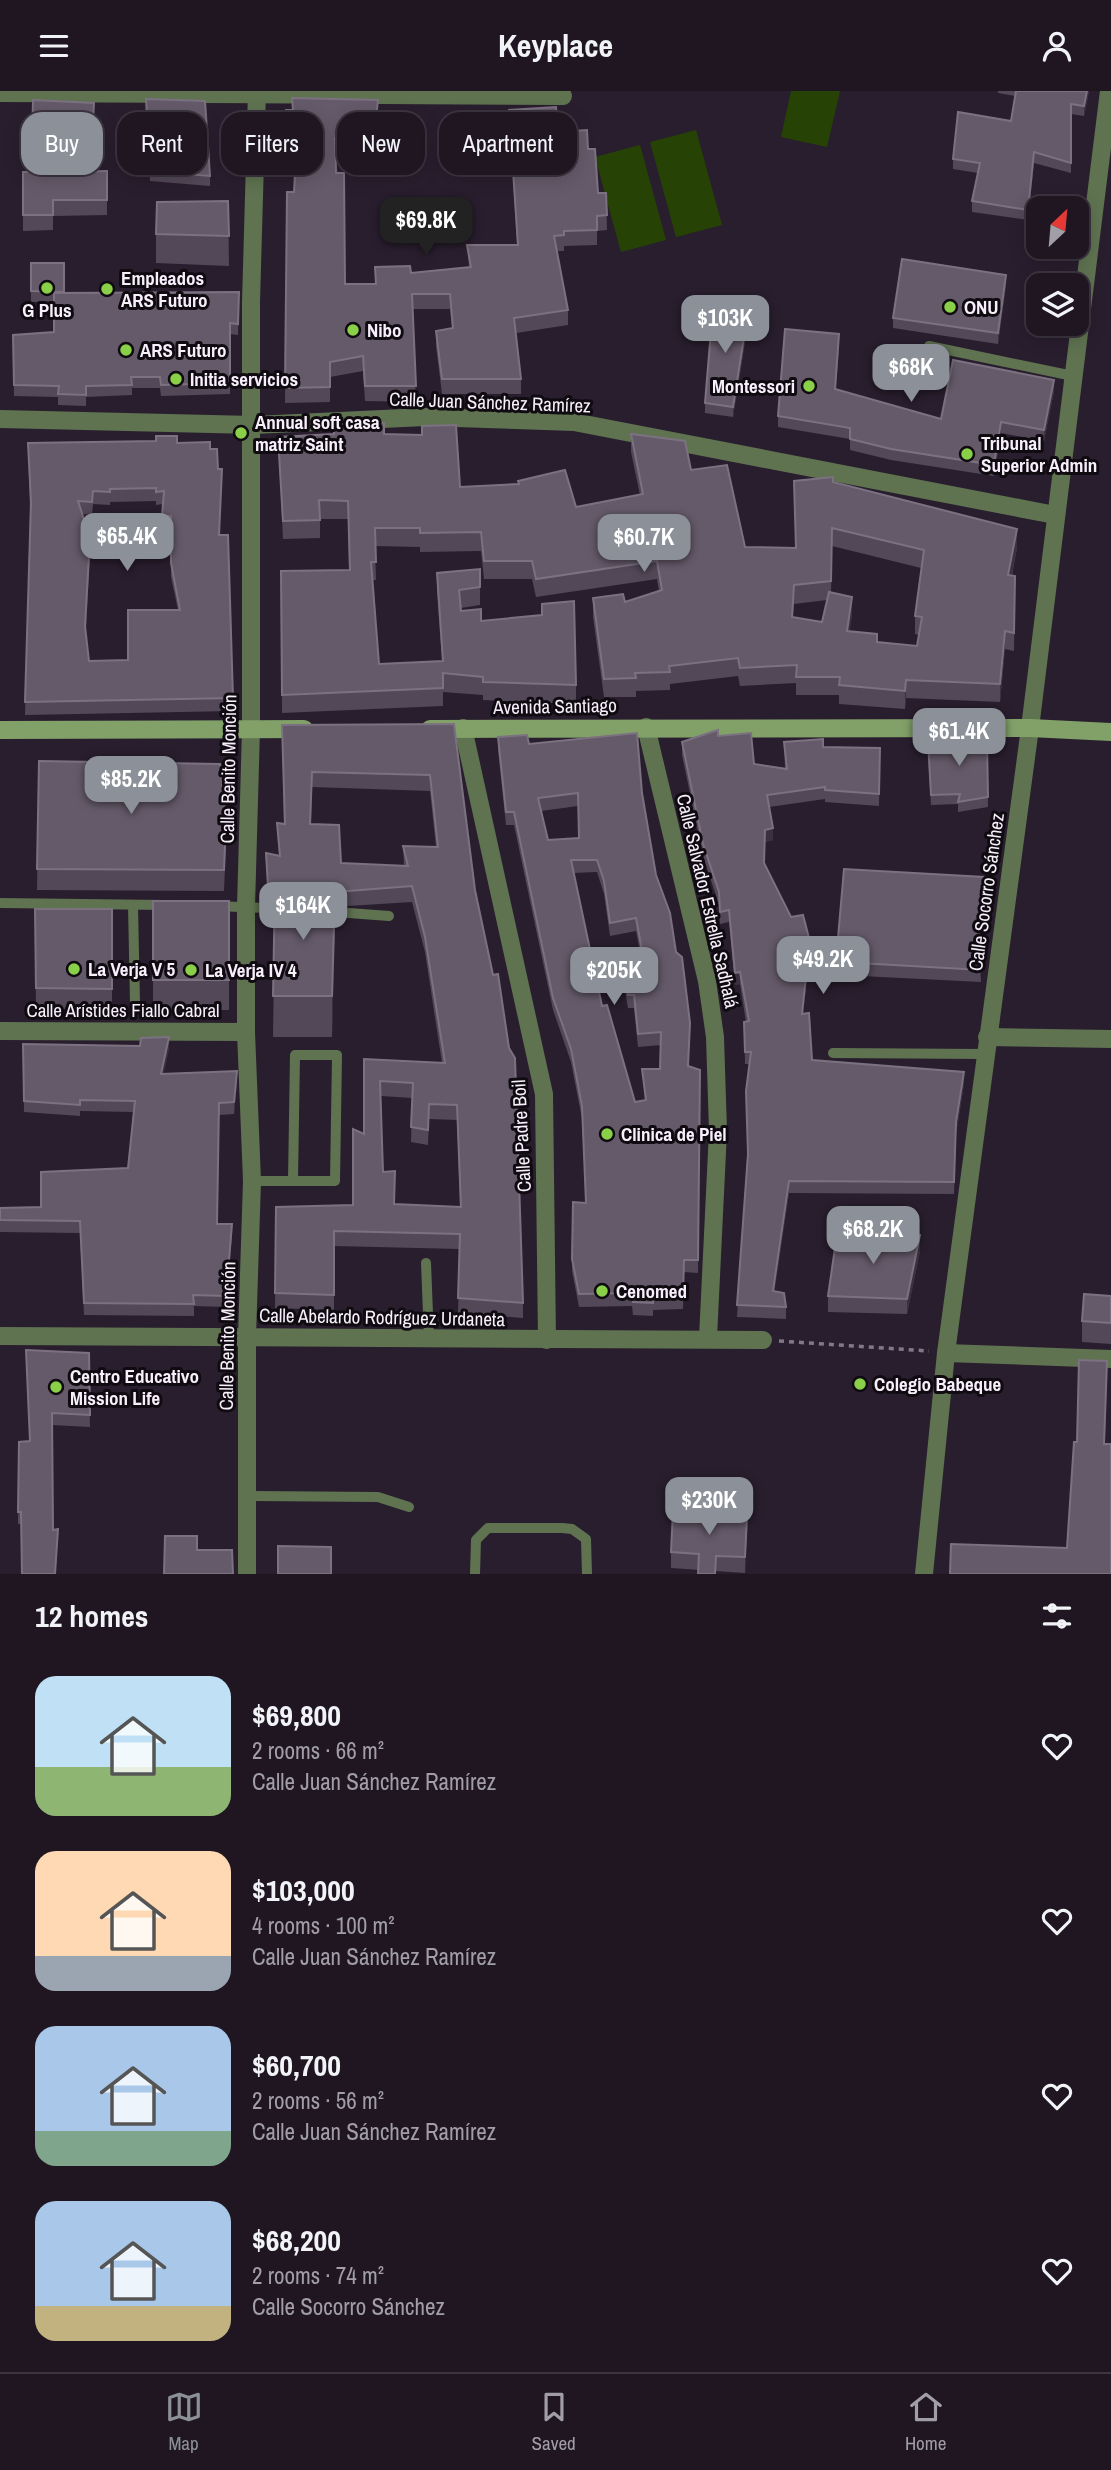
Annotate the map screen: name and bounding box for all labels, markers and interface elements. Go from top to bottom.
text: Keyplace [498,24,613,67]
icon: menu [35,27,73,65]
icon: person [1038,27,1076,65]
chip: Buy [21,112,103,175]
chip: Rent [117,112,207,175]
chip: Filters [221,112,323,175]
chip: New [337,112,425,175]
chip: Apartment [439,112,577,175]
north arrow [1026,196,1088,259]
map controls [1026,196,1089,336]
pin: $69.8K [369,197,483,257]
text: $69.8K [396,204,456,235]
place label: Empleados ARS Futuro [121,265,208,313]
button: layers [1026,273,1089,336]
marker: G Plus [39,280,55,296]
marker: Empleados ARS Futuro [99,281,115,297]
place label: ONU [964,294,999,320]
pin: $103K [676,295,774,355]
place label: G Plus [22,297,72,323]
marker: ONU [942,299,958,315]
text: $103K [697,302,753,333]
place label: Nibo [367,317,402,343]
marker: Nibo [345,322,361,338]
place label: ARS Futuro [140,337,227,363]
marker: ARS Futuro [118,342,134,358]
pin: $68K [870,345,952,404]
text: $68K [888,351,934,382]
place label: Initia servicios [190,366,298,392]
marker: Initia servicios [168,371,184,387]
place label: Montessori [712,373,795,399]
marker: Montessori [801,378,817,394]
street label: Calle Juan Sánchez Ramírez [389,385,591,419]
place label: Annual soft casa matriz Saint [255,409,380,457]
marker: Annual soft casa matriz Saint [233,425,249,441]
place label: Tribunal Superior Admin [981,430,1097,478]
marker: Tribunal Superior Admin [959,446,975,462]
pin: $65.4K [70,513,184,573]
pin: $60.7K [587,515,701,574]
text: $65.4K [97,520,157,551]
text: $60.7K [614,521,674,552]
street label: Avenida Santiago [492,692,617,720]
street label: Calle Benito Monción [214,694,242,844]
pin: $61.4K [902,709,1016,768]
text: $61.4K [929,715,989,746]
pin: $85.2K [74,757,188,816]
text: $85.2K [101,763,161,794]
street label: Calle Salvador Estrella Sadhalá [671,791,745,1011]
street label: Calle Socorro Sánchez [962,811,1010,973]
pin: $164K [254,883,352,942]
text: $164K [275,889,331,920]
pin: $49.2K [766,937,880,996]
text: $49.2K [793,943,853,974]
pin: $205K [565,947,663,1007]
text: $205K [586,954,642,985]
place label: La Verja V 5 [88,956,176,982]
place label: La Verja IV 4 [205,957,297,983]
marker: La Verja V 5 [66,961,82,977]
marker: La Verja IV 4 [183,962,199,978]
street label: Calle Arístides Fiallo Cabral [26,997,220,1023]
street label: Calle Padre Boil [505,1079,537,1193]
place label: Clinica de Piel [621,1121,727,1147]
marker: Clinica de Piel [599,1126,615,1142]
pin: $68.2K [816,1207,930,1266]
text: $68.2K [843,1213,903,1244]
street label: Calle Benito Monción [213,1261,241,1411]
place label: Cenomed [616,1278,687,1304]
marker: Cenomed [594,1283,610,1299]
street label: Calle Abelardo Rodríguez Urdaneta [259,1302,506,1332]
place label: Centro Educativo Mission Life [70,1363,199,1411]
place label: Colegio Babeque [874,1371,1002,1397]
marker: Colegio Babeque [852,1376,868,1392]
marker: Centro Educativo Mission Life [48,1379,64,1395]
pin: $230K [660,1477,758,1537]
text: $230K [681,1484,737,1515]
text: 12 homes [35,1596,149,1636]
icon: filters [1038,1597,1076,1635]
text: $69,800 [252,1695,341,1735]
icon: home [91,1704,175,1788]
icon: heart [1038,1727,1076,1765]
text: 2 rooms · 66 m² [252,1735,384,1766]
text: Calle Juan Sánchez Ramírez [252,1766,496,1797]
text: $103,000 [252,1870,355,1910]
icon: home [91,1879,175,1963]
icon: heart [1038,1902,1076,1940]
text: 4 rooms · 100 m² [252,1910,395,1941]
text: Calle Juan Sánchez Ramírez [252,1941,496,1972]
text: $60,700 [252,2045,341,2085]
icon: home [91,2054,175,2138]
icon: heart [1038,2077,1076,2115]
text: 2 rooms · 56 m² [252,2085,384,2116]
text: Calle Juan Sánchez Ramírez [252,2116,496,2147]
text: $68,200 [252,2220,341,2260]
icon: home [91,2229,175,2313]
icon: heart [1038,2252,1076,2290]
text: 2 rooms · 74 m² [252,2260,384,2291]
text: Calle Socorro Sánchez [252,2291,445,2322]
tab: Map [165,2388,203,2456]
tab: Saved [532,2388,576,2456]
tab: Home [905,2388,946,2456]

